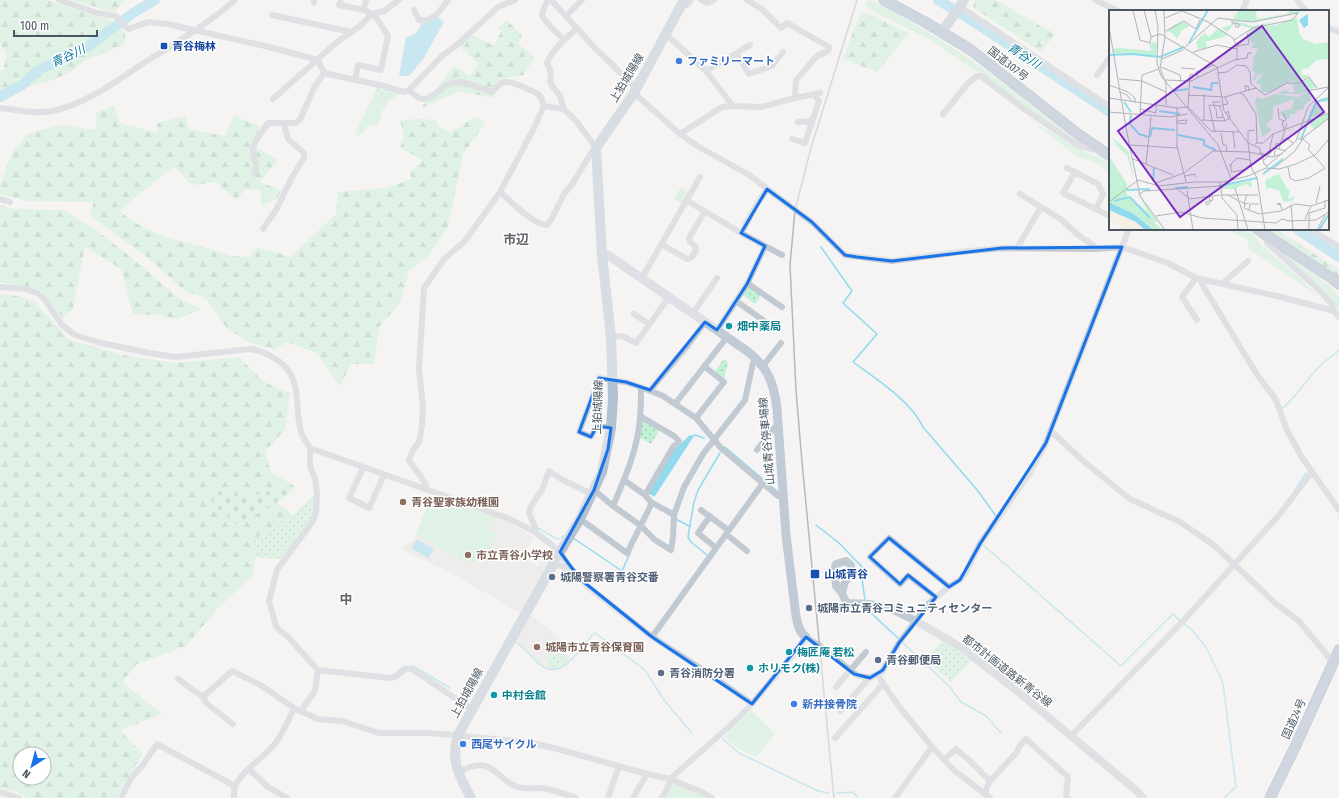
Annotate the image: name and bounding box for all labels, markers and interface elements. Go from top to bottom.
inset map [1109,10,1329,230]
scale bar [14,12,97,38]
text: 100 m [20,19,49,33]
place label: 青谷梅林 [172,40,216,53]
water label: 青谷川 [1005,40,1045,73]
water label: 青谷川 [49,41,89,70]
marker: 青谷梅林 [159,41,169,51]
street label: 国道307号 [985,44,1031,84]
street label: 上狛城陽線 [607,51,647,105]
place label: ファミリーマート [687,55,775,68]
marker: ファミリーマート [674,56,684,66]
district label: 市辺 [503,232,529,247]
place label: 畑中薬局 [737,320,781,333]
marker: 畑中薬局 [724,321,734,331]
street label: 上狛城陽線 [591,379,605,435]
street label: 山城青谷停車場線 [757,397,777,485]
place label: 青谷聖家族幼稚園 [411,496,499,509]
marker: 青谷聖家族幼稚園 [398,497,408,507]
place label: 市立青谷小学校 [476,549,553,562]
marker: 市立青谷小学校 [463,550,473,560]
marker: 山城青谷 [809,568,821,580]
place label: 山城青谷 [824,568,868,581]
place label: 城陽警察署青谷交番 [560,571,659,584]
marker: 城陽警察署青谷交番 [547,572,557,582]
district label: 中 [339,592,353,607]
place label: 城陽市立青谷コミュニティセンター [817,602,992,615]
marker: 城陽市立青谷コミュニティセンター [804,603,814,613]
street label: 都市計画道路新青谷線 [960,632,1054,710]
place label: 城陽市立青谷保育園 [545,641,644,654]
marker: 城陽市立青谷保育園 [532,642,542,652]
place label: 梅匠庵 若松 [797,646,854,659]
marker: 梅匠庵 若松 [784,647,794,657]
place label: 青谷郵便局 [886,654,941,667]
marker: 青谷郵便局 [873,655,883,665]
place label: ホリモク(株) [758,662,820,675]
marker: ホリモク(株) [745,663,755,673]
street label: 上狛城陽線 [448,666,486,720]
place label: 青谷消防分署 [669,667,735,680]
marker: 青谷消防分署 [656,668,666,678]
place label: 中村会館 [502,689,546,702]
marker: 中村会館 [489,690,499,700]
street label: 国道24号 [1279,697,1309,741]
place label: 新井接骨院 [802,698,857,711]
marker: 新井接骨院 [789,699,799,709]
place label: 西尾サイクル [471,738,536,751]
marker: 西尾サイクル [458,739,468,749]
north arrow [12,746,52,786]
text: N [20,766,33,781]

